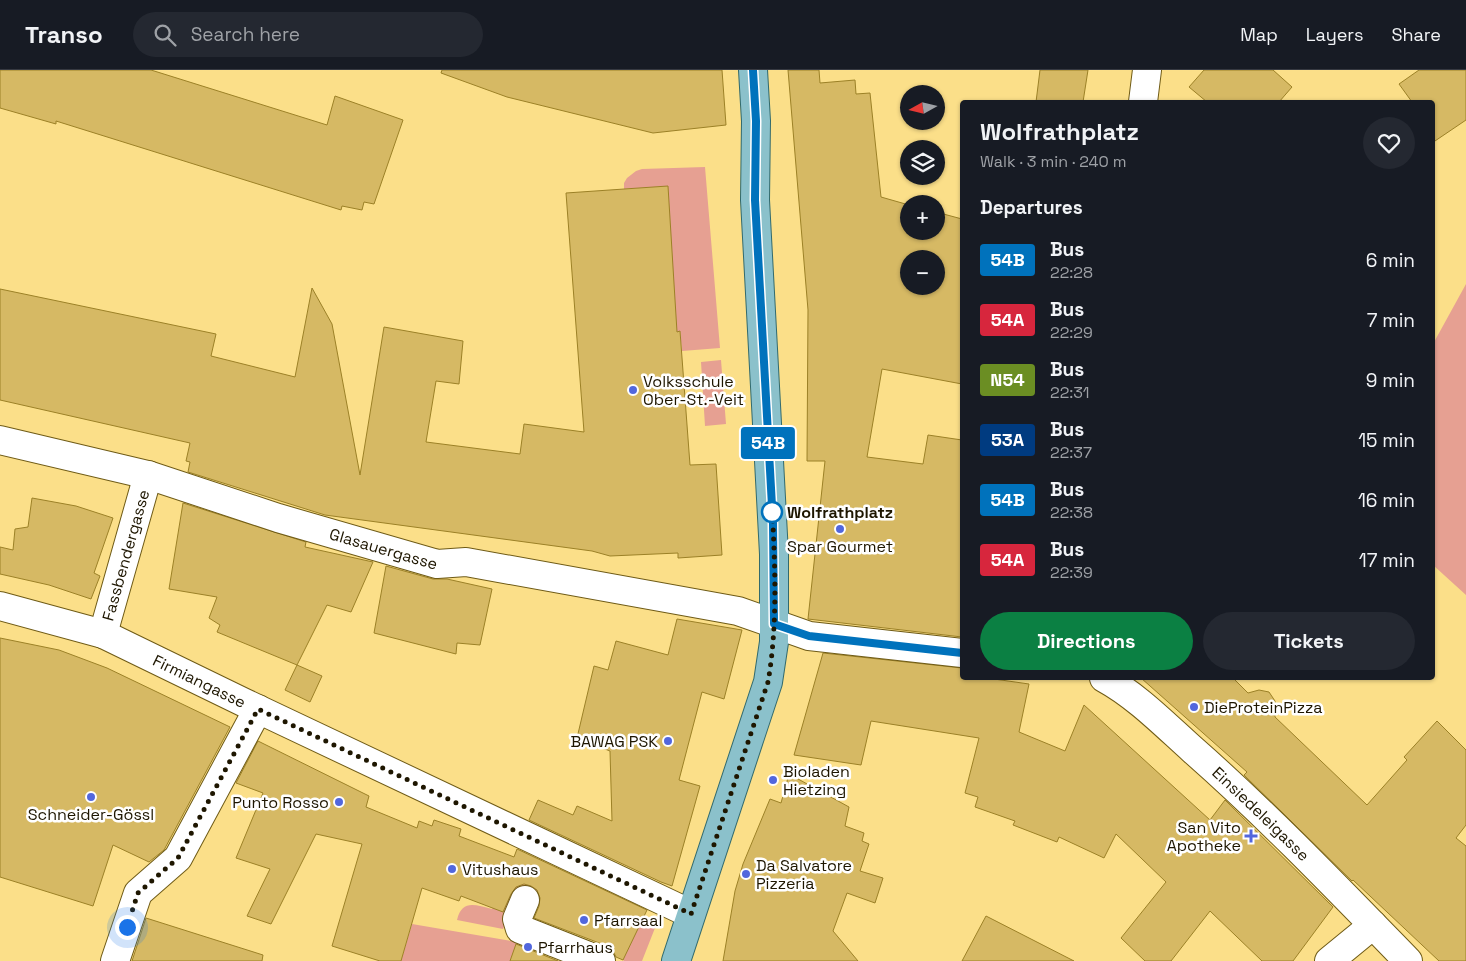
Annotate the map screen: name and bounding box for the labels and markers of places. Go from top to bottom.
place label: Volksschule Ober-St.-Veit [643,371,744,410]
marker: Volksschule Ober-St.-Veit [627,384,639,396]
marker: Wolfrathplatz [761,501,783,523]
place label: Wolfrathplatz [787,502,893,523]
marker: Spar Gourmet [834,523,846,535]
place label: Spar Gourmet [787,536,893,557]
place label: DieProteinPizza [1204,697,1323,718]
marker: DieProteinPizza [1188,701,1200,713]
place label: BAWAG PSK [570,731,658,752]
marker: BAWAG PSK [662,735,674,747]
place label: Bioladen Hietzing [783,761,850,800]
marker: Bioladen Hietzing [767,774,779,786]
marker: Schneider-Gössl [85,791,97,803]
place label: Punto Rosso [232,792,329,813]
marker: Punto Rosso [333,796,345,808]
place label: Schneider-Gössl [28,804,154,825]
place label: San Vito Apotheke [1167,817,1241,856]
marker: San Vito Apotheke [1245,830,1257,842]
place label: Da Salvatore Pizzeria [756,855,852,894]
place label: Vitushaus [462,859,538,880]
marker: Vitushaus [446,863,458,875]
marker: Da Salvatore Pizzeria [740,868,752,880]
place label: Pfarrsaal [594,910,662,931]
marker: Pfarrsaal [578,914,590,926]
place label: Pfarrhaus [538,937,613,958]
marker: Pfarrhaus [522,941,534,953]

